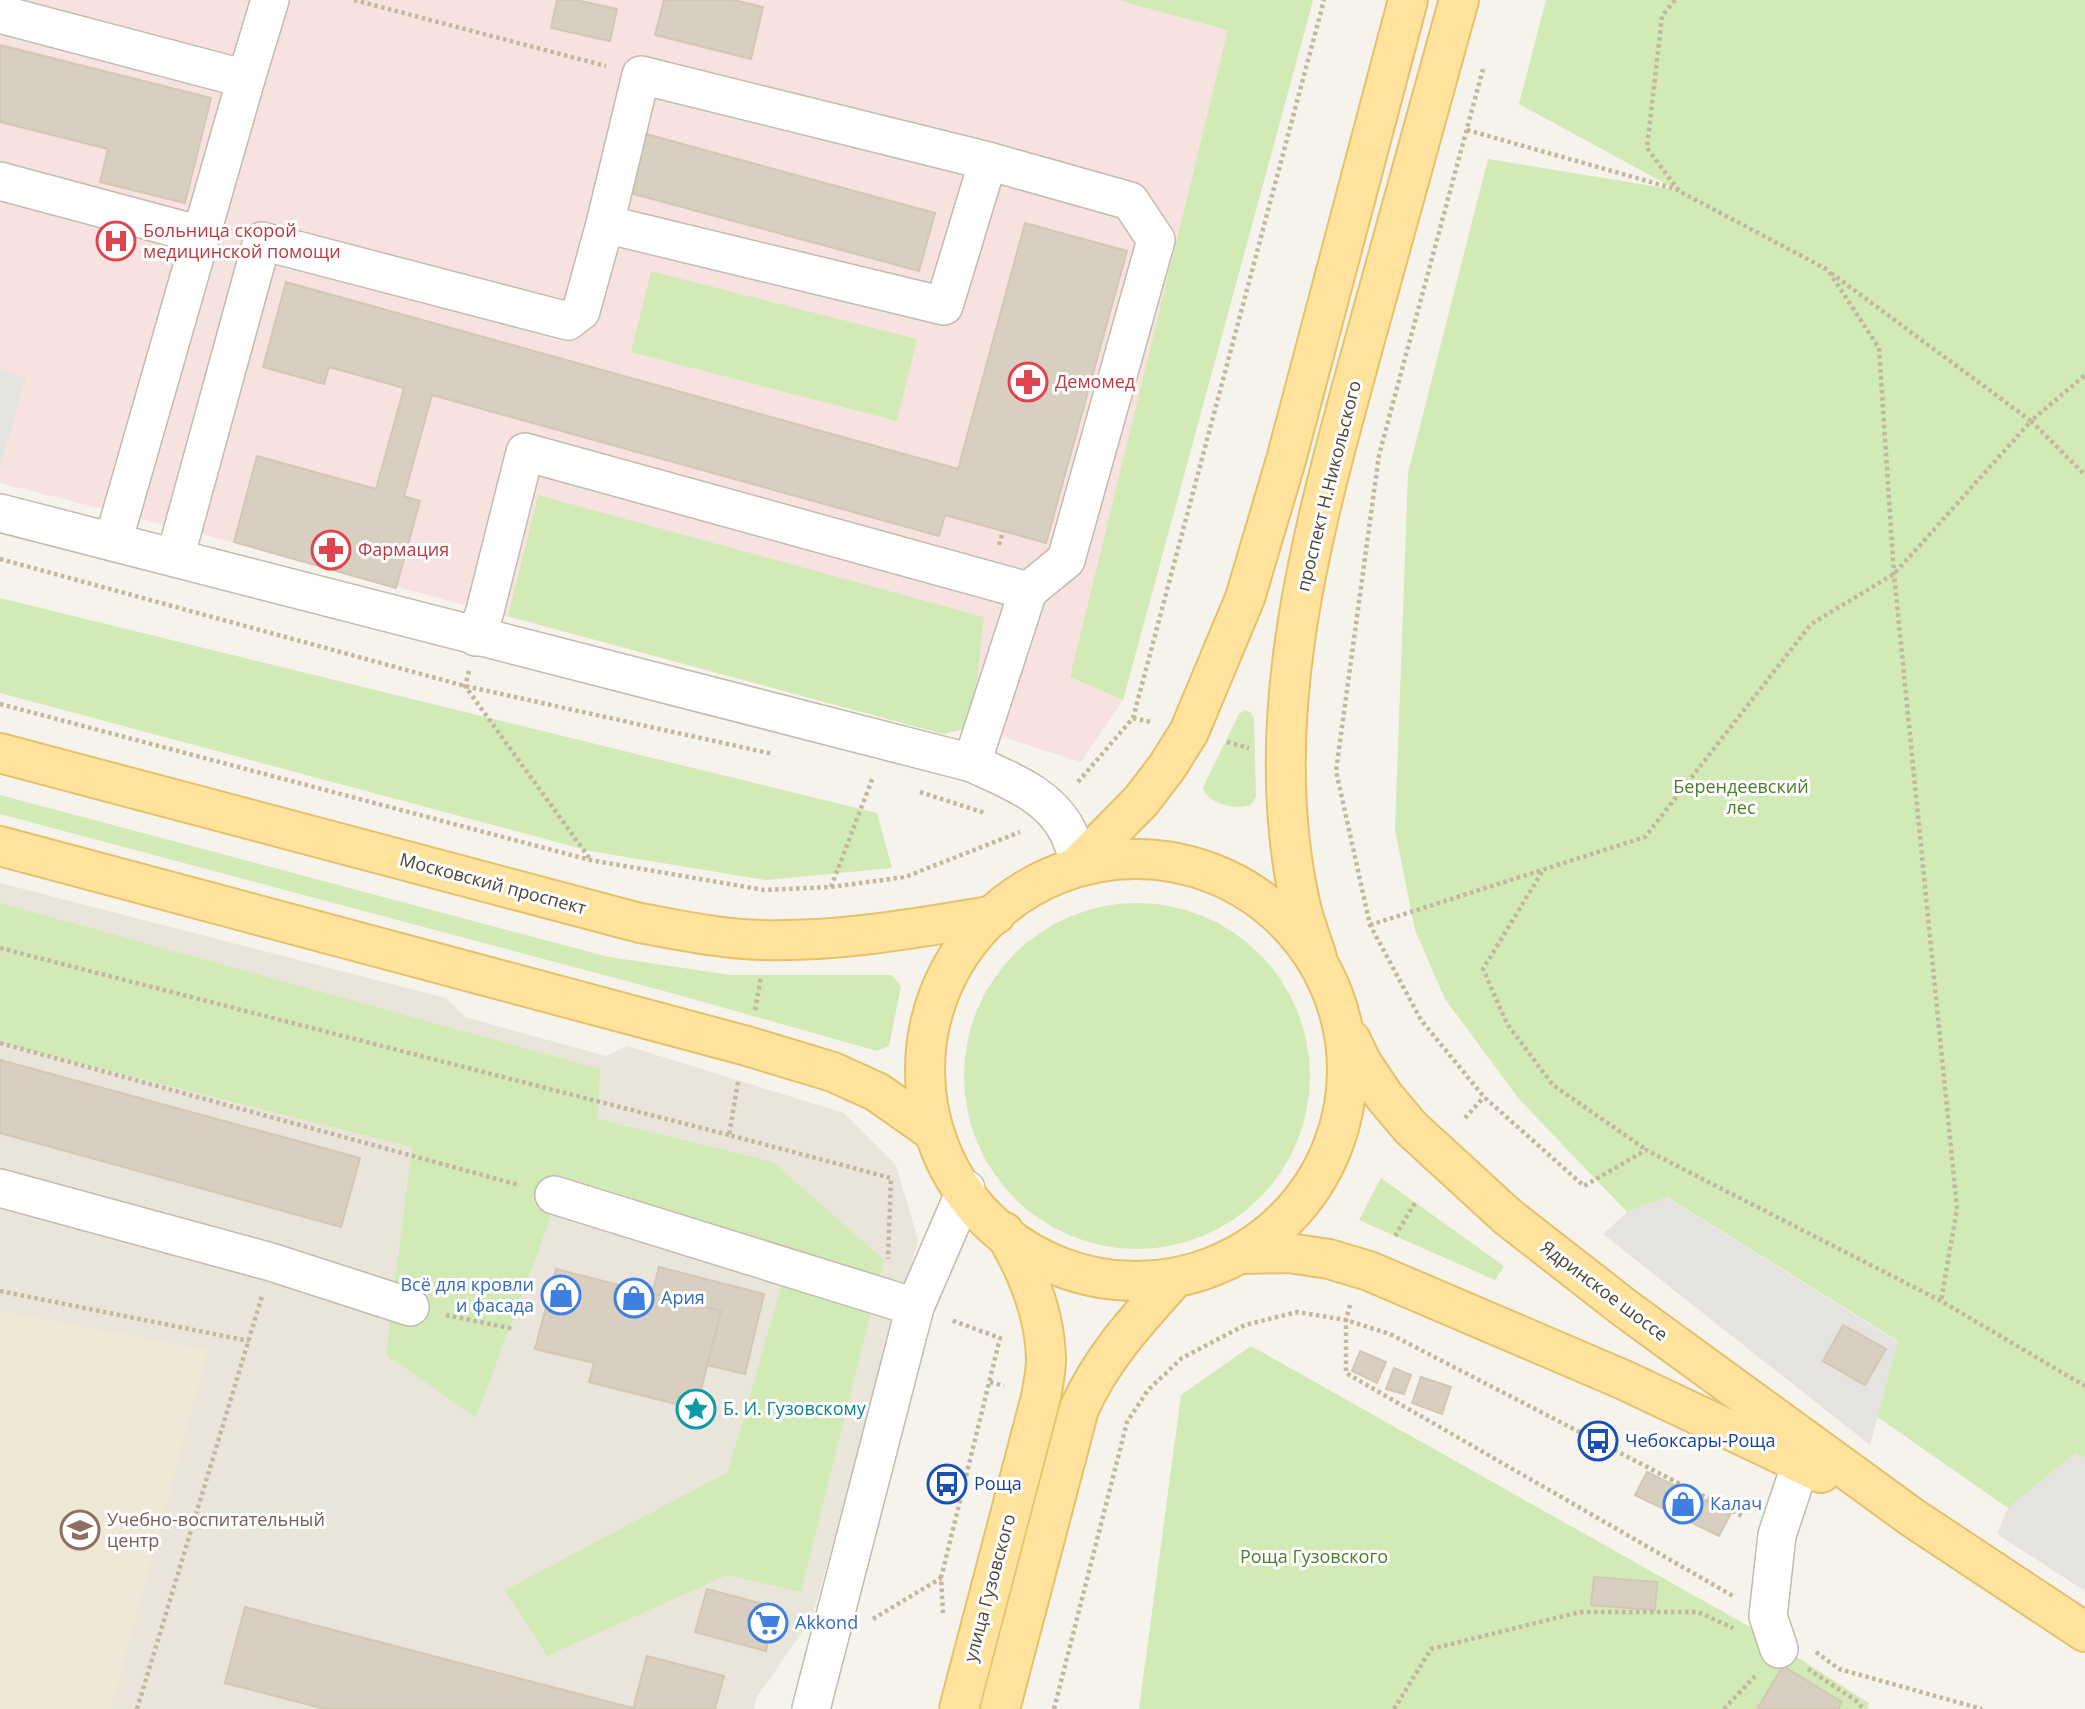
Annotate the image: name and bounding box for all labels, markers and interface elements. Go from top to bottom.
place label: Больница скорой медицинской помощи [143,218,341,263]
hospital icon: Больница скорой медицинской помощи [95,220,137,262]
pharmacy icon: Демомед [1007,361,1049,403]
place label: Демомед [1055,369,1135,393]
street label: проспект Н.Никольского [1290,378,1366,594]
pharmacy icon: Фармация [310,529,352,571]
place label: Фармация [358,537,449,561]
park label: Берендеевский лес [1673,774,1809,819]
street label: Московский проспект [397,847,590,920]
street label: Ядринское шоссе [1536,1234,1673,1346]
place label: Всё для кровли и фасада [400,1272,534,1317]
shop icon: Всё для кровли и фасада [540,1274,582,1316]
shop icon: Ария [613,1277,655,1319]
place label: Ария [661,1285,705,1309]
place icon: Б. И. Гузовскому [675,1388,717,1430]
place label: Б. И. Гузовскому [723,1396,867,1420]
bus stop icon: Чебоксары-Роща [1577,1420,1619,1462]
place label: Чебоксары-Роща [1625,1428,1776,1452]
bus stop icon: Роща [926,1463,968,1505]
place label: Роща [974,1471,1022,1495]
shop icon: Калач [1662,1483,1704,1525]
place label: Калач [1710,1491,1762,1515]
place label: Учебно-воспитательный центр [107,1507,325,1552]
school or university icon: Учебно-воспитательный центр [59,1509,101,1551]
street label: улица Гузовского [958,1511,1020,1664]
park label: Роща Гузовского [1240,1544,1388,1568]
supermarket icon: Akkond [747,1602,789,1644]
place label: Akkond [795,1610,858,1634]

